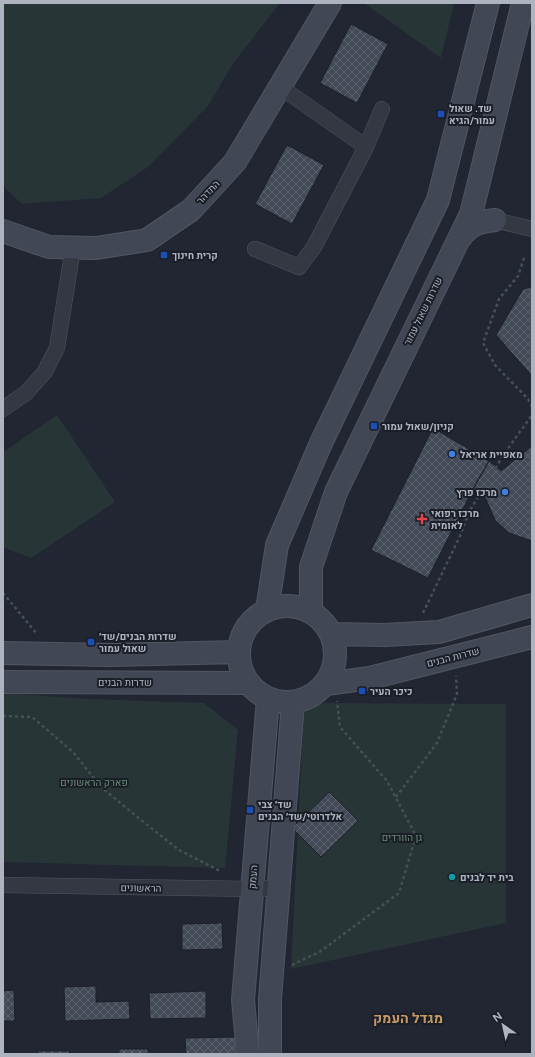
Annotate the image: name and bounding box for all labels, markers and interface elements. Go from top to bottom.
place label: שד. שאול עמור/הגיא [449,102,495,127]
marker: שד. שאול עמור/הגיא [436,109,446,119]
street label: התדהר [194,177,222,207]
place label: קרית חינוך [172,249,218,262]
marker: קרית חינוך [159,250,169,260]
street label: שדרות שאול עמור [401,275,445,347]
place label: קניון/שאול עמור [382,420,454,433]
marker: קניון/שאול עמור [369,421,379,431]
place label: מאפיית אריאל [460,448,523,461]
marker: מאפיית אריאל [447,449,457,459]
place label: מרכז פרץ [456,486,497,499]
marker: מרכז פרץ [500,487,510,497]
place label: מרכז רפואי לאומית [431,507,479,532]
marker: מרכז רפואי לאומית [416,513,428,525]
place label: שדרות הבנים/שד׳ שאול עמור [99,630,177,655]
marker: שדרות הבנים/שד׳ שאול עמור [86,637,96,647]
street label: שדרות הבנים [425,644,481,670]
street label: שדרות הבנים [98,676,152,689]
place label: כיכר העיר [370,685,413,698]
marker: כיכר העיר [357,686,367,696]
park label: פארק הראשונים [60,776,128,789]
place label: שד׳ צבי אלדרוטי/שד׳ הבנים [258,798,343,823]
marker: שד׳ צבי אלדרוטי/שד׳ הבנים [245,805,255,815]
park label: גן הוורדים [382,831,422,844]
street label: העמק [245,864,261,890]
place label: בית יד לבנים [460,871,514,884]
marker: בית יד לבנים [447,872,457,882]
street label: הראשונים [120,881,162,895]
north arrow [483,1005,523,1045]
text: N [491,1009,505,1025]
district label: מגדל העמק [373,1010,443,1027]

